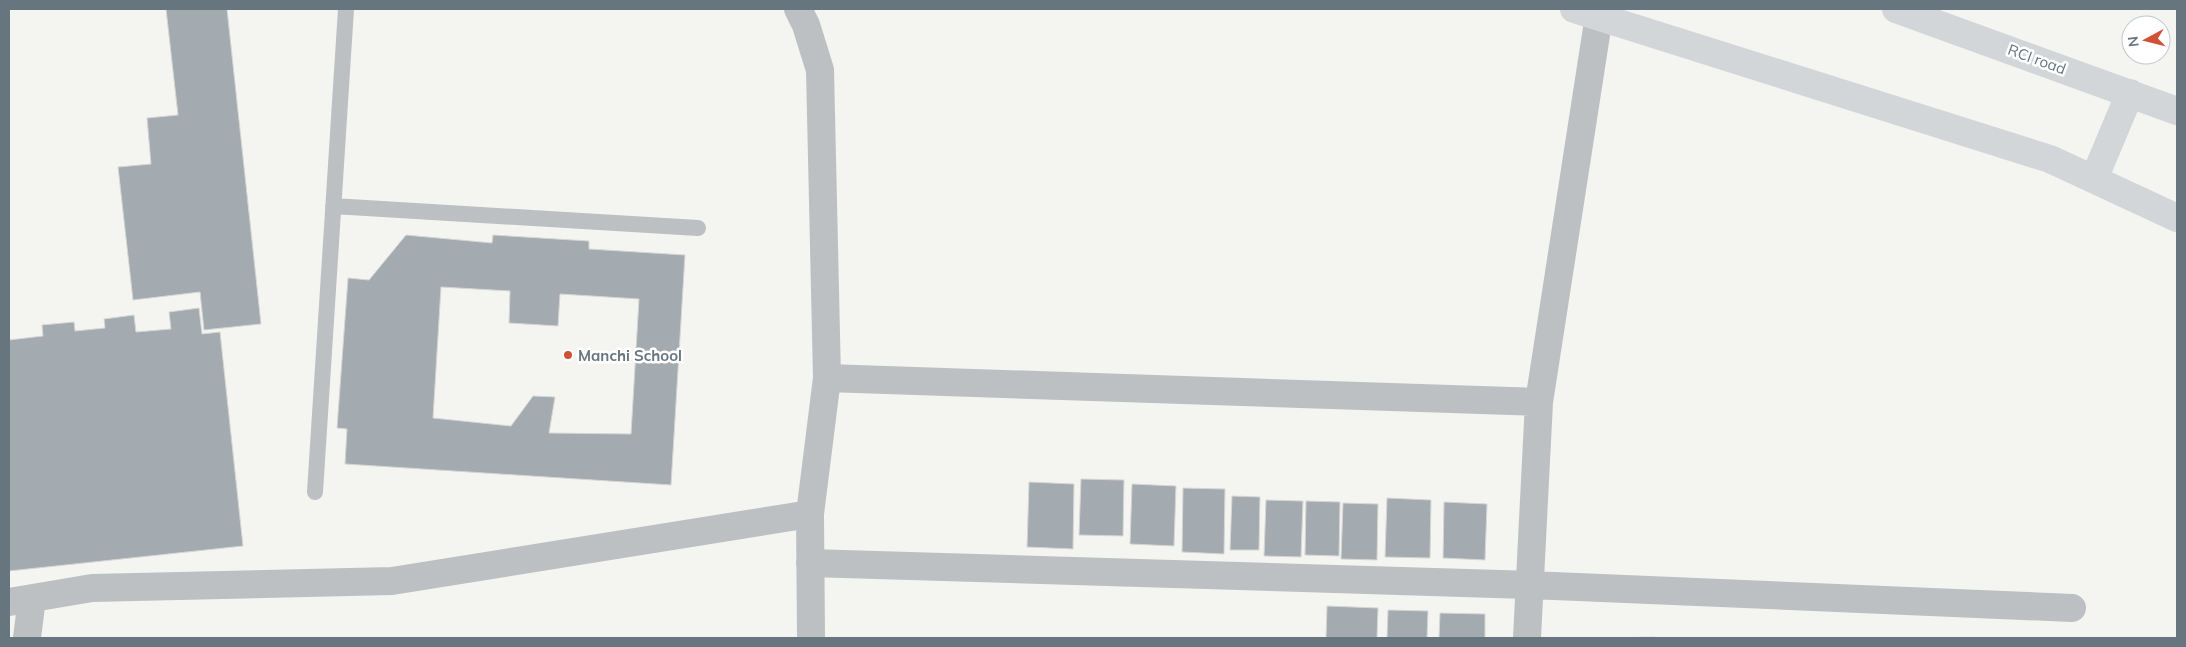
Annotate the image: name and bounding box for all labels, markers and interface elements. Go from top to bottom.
north arrow [2121,15,2171,65]
text: N [2124,35,2143,48]
street label: RCI road [2005,40,2069,78]
place label: Manchi School [578,346,682,365]
marker: Manchi School [562,349,574,361]

